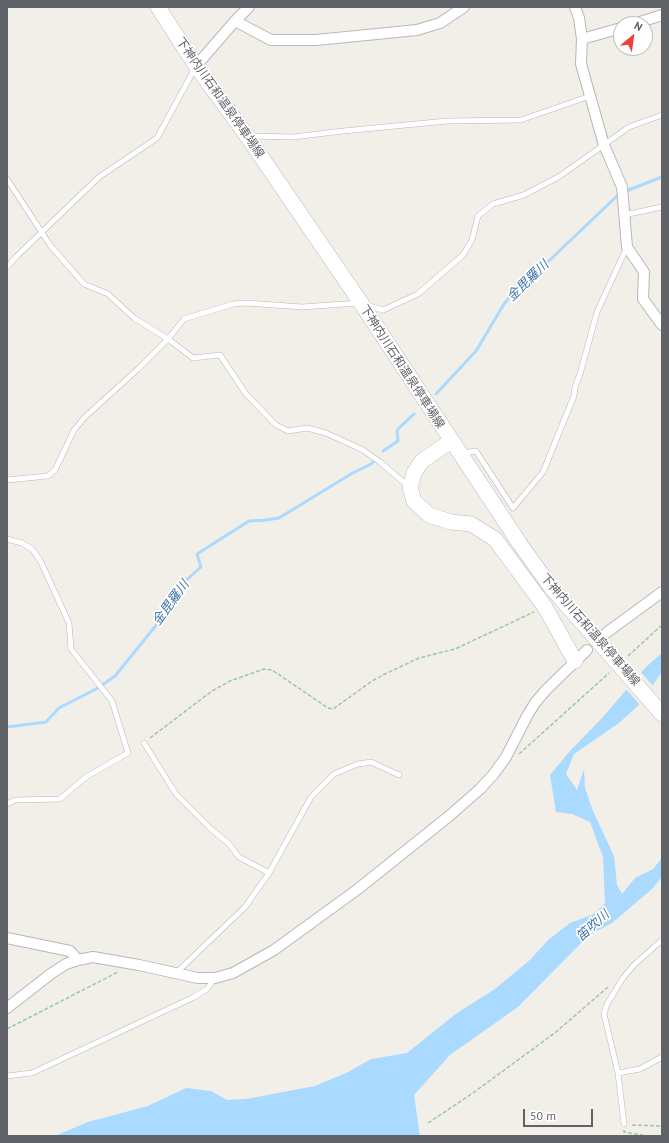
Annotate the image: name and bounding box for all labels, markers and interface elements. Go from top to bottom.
north arrow [613,16,653,56]
text: N [632,18,645,34]
street label: 下神内川石和温泉停車場線 [173,35,267,161]
water label: 金毘羅川 [504,257,552,305]
street label: 下神内川石和温泉停車場線 [357,303,447,431]
street label: 下神内川石和温泉停車場線 [537,571,643,689]
water label: 金毘羅川 [149,577,193,629]
water label: 笛吹川 [573,907,613,945]
scale bar [525,1101,595,1127]
text: 50 m [530,1108,556,1123]

